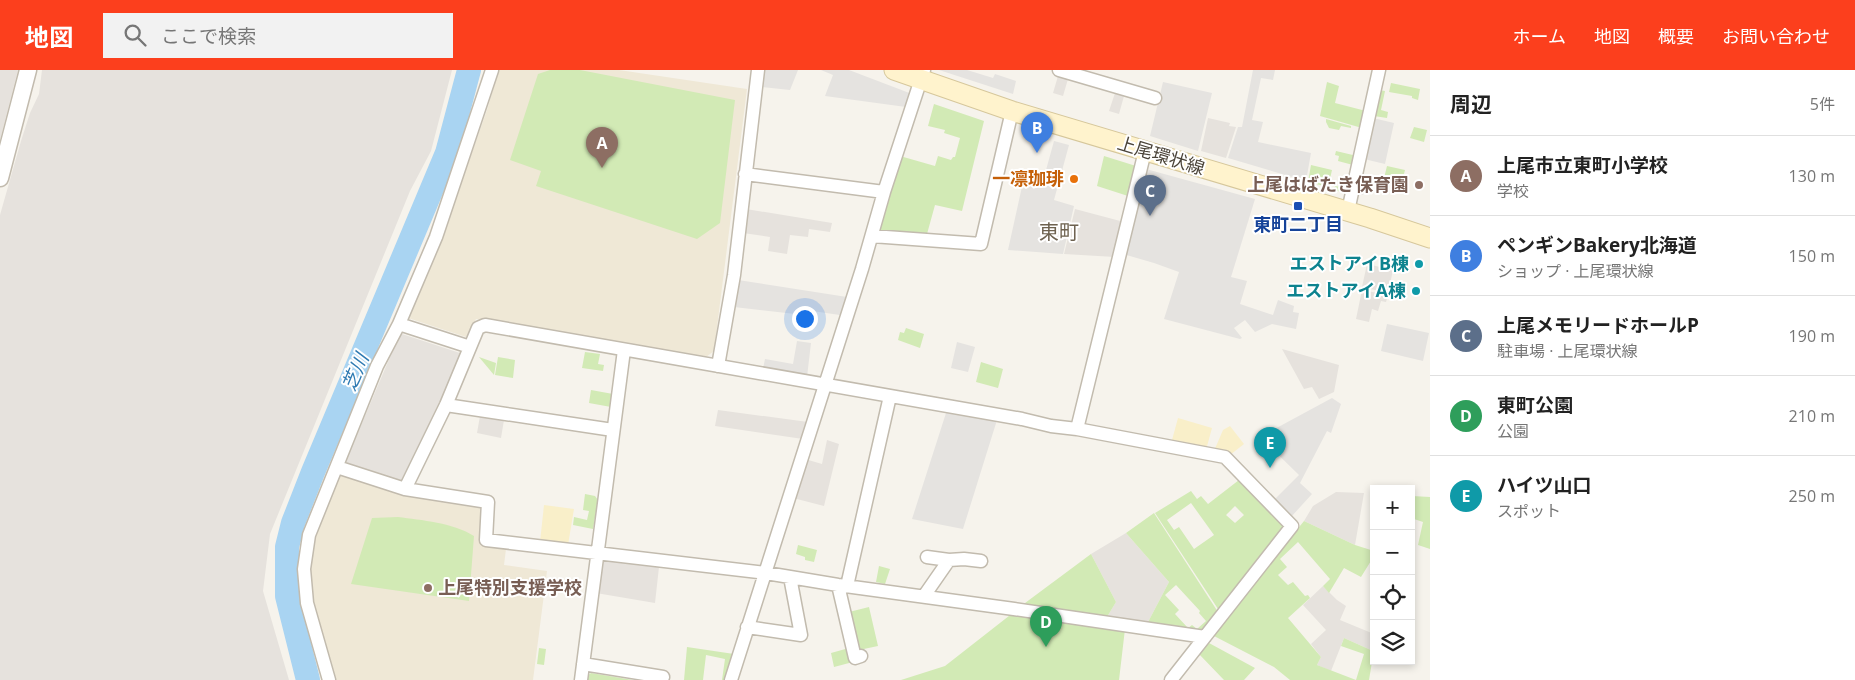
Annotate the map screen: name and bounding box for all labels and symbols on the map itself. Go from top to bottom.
pin: B [1021,112,1053,153]
pin: A [586,127,618,168]
street label: 上尾環状線 [1115,130,1208,180]
place label: 一凛珈琲 [992,166,1064,190]
place label: 上尾はばたき保育園 [1247,172,1409,196]
marker: 一凛珈琲 [1068,173,1080,185]
pin: C [1134,175,1166,216]
marker: 上尾はばたき保育園 [1413,179,1425,191]
marker: 東町二丁目 [1292,200,1304,212]
place label: 東町二丁目 [1253,212,1343,236]
district label: 東町 [1039,218,1079,245]
place label: エストアイB棟 [1290,251,1409,275]
marker: エストアイB棟 [1413,258,1425,270]
place label: エストアイA棟 [1286,278,1406,302]
marker: エストアイA棟 [1410,285,1422,297]
your location [792,306,818,332]
water label: 芝川 [336,348,375,395]
pin: E [1254,427,1286,468]
place label: 上尾特別支援学校 [438,575,582,599]
marker: 上尾特別支援学校 [422,582,434,594]
pin: D [1030,606,1062,647]

